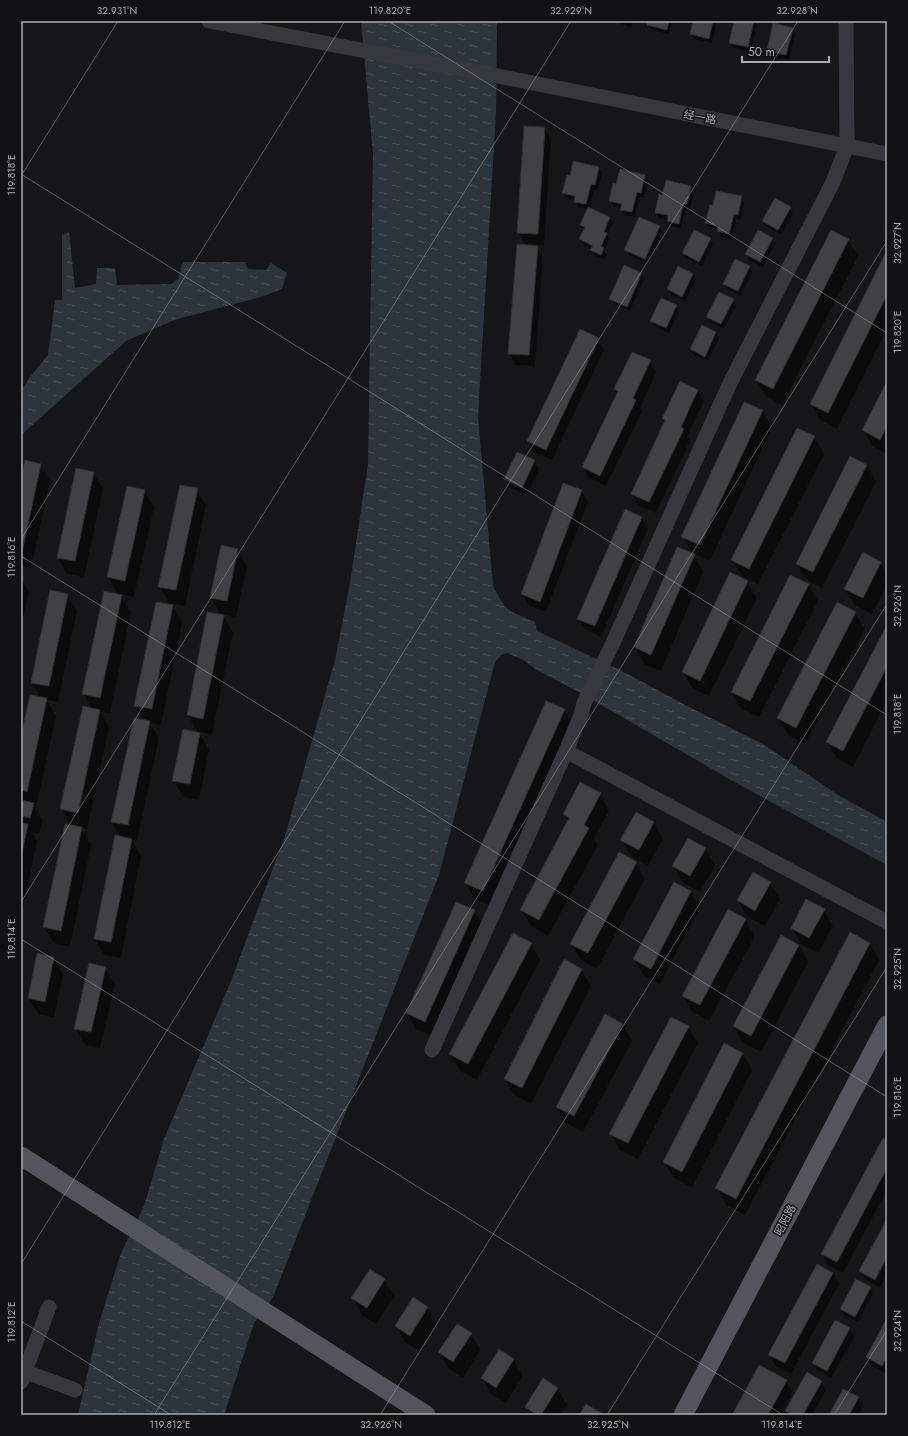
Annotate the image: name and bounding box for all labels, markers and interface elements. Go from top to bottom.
text: 32.931°N [97,3,137,18]
text: 119.820°E [369,3,411,18]
text: 32.929°N [550,3,592,18]
text: 32.928°N [776,3,818,18]
scale bar [742,38,829,64]
text: 50 m [748,43,775,61]
street label: 经一路 [682,106,718,128]
text: 119.818°E [4,155,19,195]
text: 32.927°N [890,222,905,264]
text: 119.820°E [890,311,905,353]
text: 119.816°E [4,536,19,578]
text: 32.926°N [890,585,905,627]
text: 119.818°E [890,694,905,734]
text: 119.814°E [4,918,19,960]
text: 32.925°N [890,948,905,990]
text: 119.816°E [890,1076,905,1118]
street label: 昭阳路 [770,1202,800,1238]
text: 119.812°E [4,1302,19,1343]
text: 32.924°N [890,1310,905,1352]
text: 119.812°E [150,1417,191,1432]
text: 32.926°N [360,1417,402,1432]
text: 32.925°N [587,1417,629,1432]
text: 119.814°E [761,1417,803,1432]

